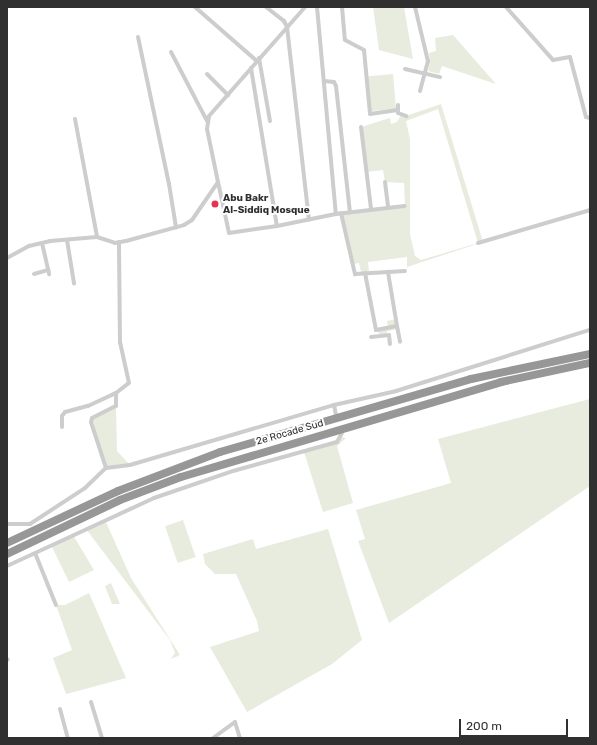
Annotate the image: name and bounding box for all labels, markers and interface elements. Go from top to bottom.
place label: Abu Bakr Al-Siddiq Mosque [223,192,310,216]
marker: Abu Bakr Al-Siddiq Mosque [210,199,220,209]
street label: 2e Rocade Sud [255,418,325,448]
scale bar [461,711,570,737]
text: 200 m [466,719,502,733]

